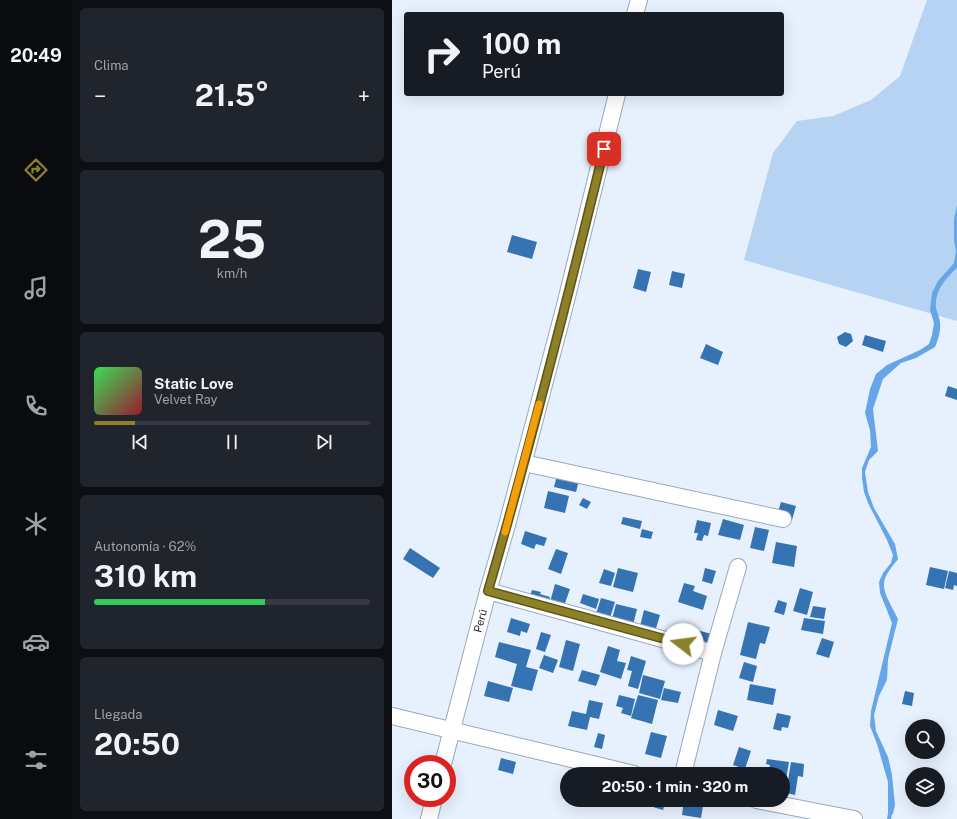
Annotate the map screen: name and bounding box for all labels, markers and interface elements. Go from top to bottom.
text: 100 m [482,27,561,60]
icon: right [416,28,468,80]
text: 20:49 [10,45,62,66]
text: Clima [94,58,129,73]
text: Perú [482,61,521,82]
text: 21.5° [195,77,269,113]
text: − [94,83,106,109]
text: + [358,83,370,109]
pin [587,132,621,166]
icon: arrive [593,138,615,160]
icon: directions [22,156,50,184]
text: 25 [198,209,266,270]
text: km/h [217,266,247,281]
icon: music [22,274,50,302]
text: Static Love [154,375,234,392]
icon: phone [22,392,50,420]
text: Velvet Ray [154,392,218,407]
icon: previous [129,431,151,453]
icon: pause [221,431,243,453]
icon: next [313,431,335,453]
icon: climate [22,510,50,538]
text: Autonomía · 62% [94,539,196,554]
text: 310 km [94,558,197,594]
street label: Perú [471,608,489,634]
position arrow [662,623,704,665]
icon: car [22,628,50,656]
text: Llegada [94,707,142,722]
map controls [905,719,945,807]
button: search [905,719,945,759]
text: 20:50 [94,726,180,762]
icon: filters [22,746,50,774]
speed limit sign: 30 [404,755,456,807]
button: layers [905,767,945,807]
text: 20:50 · 1 min · 320 m [602,778,748,795]

